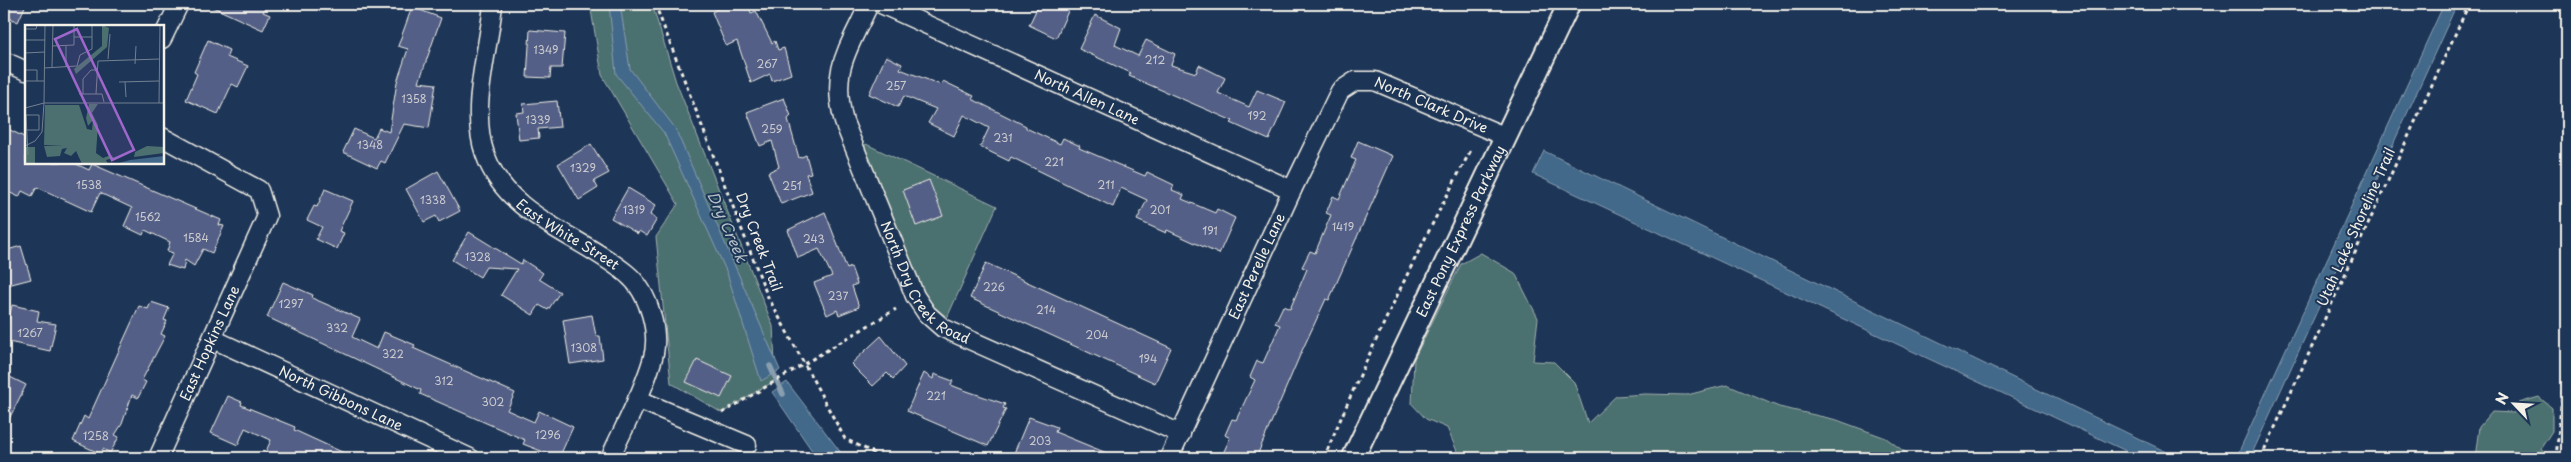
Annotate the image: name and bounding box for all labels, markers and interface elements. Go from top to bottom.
inset map [25,25,164,164]
house number: 1349 [534,41,558,58]
house number: 212 [1145,51,1165,68]
house number: 267 [757,55,777,72]
street label: North Allen Lane [1031,64,1143,130]
street label: North Clark Drive [1371,71,1491,138]
house number: 257 [886,77,906,94]
house number: 1358 [401,90,427,107]
house number: 192 [1248,107,1267,124]
house number: 1339 [526,111,550,128]
house number: 259 [761,120,783,137]
house number: 231 [993,129,1013,146]
house number: 1348 [357,136,383,153]
street label: East Pony Express Parkway [1411,142,1510,320]
street label: Utah Lake Shoreline Trail [2311,144,2400,310]
house number: 221 [1044,153,1064,170]
house number: 1329 [570,159,596,176]
house number: 1538 [76,176,102,193]
house number: 211 [1097,176,1115,193]
house number: 251 [782,177,802,194]
water label: Dry Creek [703,187,755,266]
street label: Dry Creek Trail [731,189,788,294]
house number: 1338 [420,191,446,208]
street label: East White Street [512,194,624,275]
house number: 1319 [623,201,645,218]
house number: 201 [1150,201,1170,218]
house number: 1562 [135,208,161,225]
street label: East Perelle Lane [1223,209,1290,323]
street label: North Dry Creek Road [876,218,973,349]
house number: 1419 [1332,218,1354,235]
house number: 191 [1202,222,1218,239]
house number: 1584 [183,229,209,246]
house number: 243 [803,230,825,247]
house number: 1328 [465,248,491,265]
house number: 226 [983,278,1005,295]
street label: East Hopkins Lane [174,282,245,404]
house number: 237 [828,287,848,304]
house number: 1297 [279,295,303,312]
house number: 214 [1036,301,1056,318]
house number: 332 [326,319,348,336]
house number: 1267 [17,324,43,341]
house number: 204 [1086,326,1109,343]
house number: 1308 [571,339,597,356]
house number: 322 [382,345,404,362]
house number: 194 [1139,350,1157,367]
street label: North Gibbons Lane [276,360,407,436]
house number: 312 [434,372,454,389]
north arrow [2488,380,2538,430]
house number: 221 [926,387,946,404]
text: N [2490,389,2514,408]
house number: 302 [482,393,505,410]
house number: 1296 [535,426,561,443]
house number: 1258 [83,427,109,444]
house number: 203 [1029,432,1051,449]

